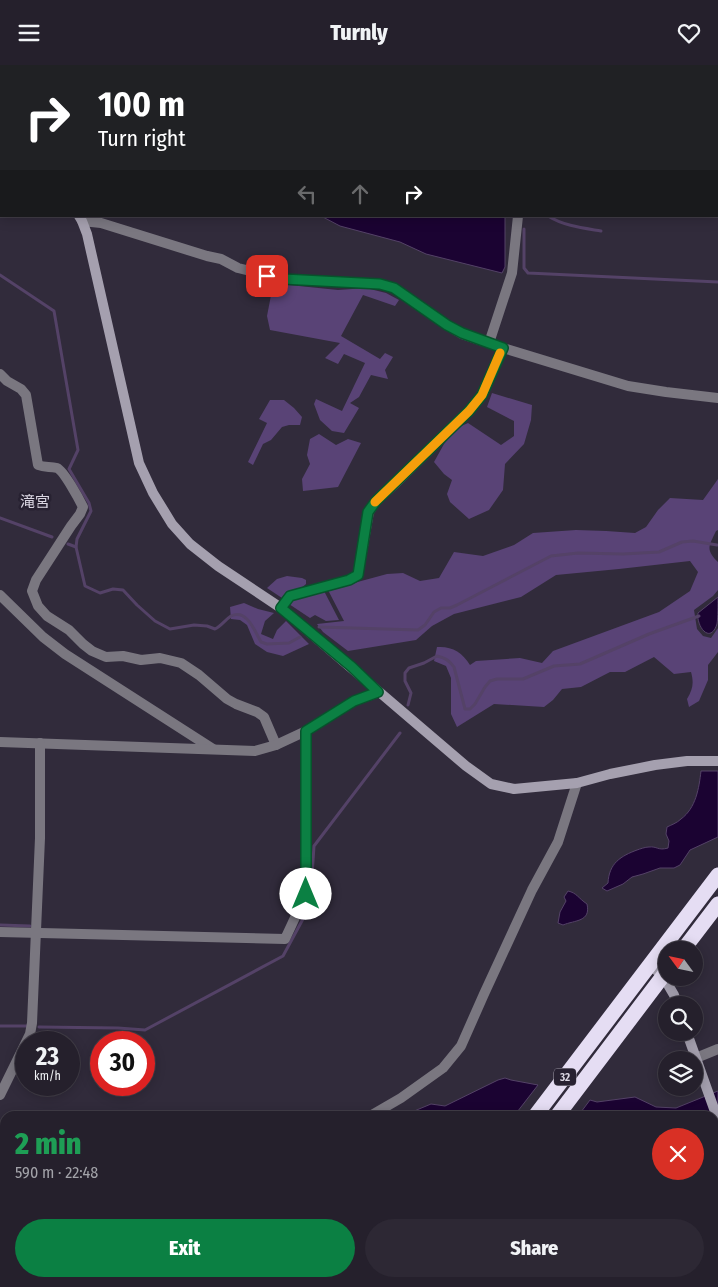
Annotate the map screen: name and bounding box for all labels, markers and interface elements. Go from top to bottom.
icon: menu [15,19,43,47]
text: Turnly [330,19,388,46]
icon: heart [675,19,703,47]
text: 100 m [98,83,185,125]
icon: right [15,85,80,150]
text: Turn right [98,125,186,152]
icon: left [293,180,321,208]
icon: ahead [346,180,374,208]
icon: right [399,180,427,208]
pin [246,255,288,297]
icon: arrive [253,262,281,290]
district label: 滝宮 [20,493,50,511]
position arrow [279,867,331,919]
north arrow [658,941,702,986]
map controls [658,941,703,1096]
button: search [658,996,703,1041]
speed limit sign: 30 [90,1031,155,1096]
text: 23 [36,1042,59,1072]
button: layers [658,1051,703,1096]
text: km/h [34,1069,61,1083]
road number: 32 [554,1069,576,1085]
text: 2 min [15,1126,81,1162]
button: close [652,1128,704,1180]
text: 590 m · 22:48 [15,1163,98,1182]
button: Exit [15,1219,355,1277]
button: Share [365,1219,704,1277]

